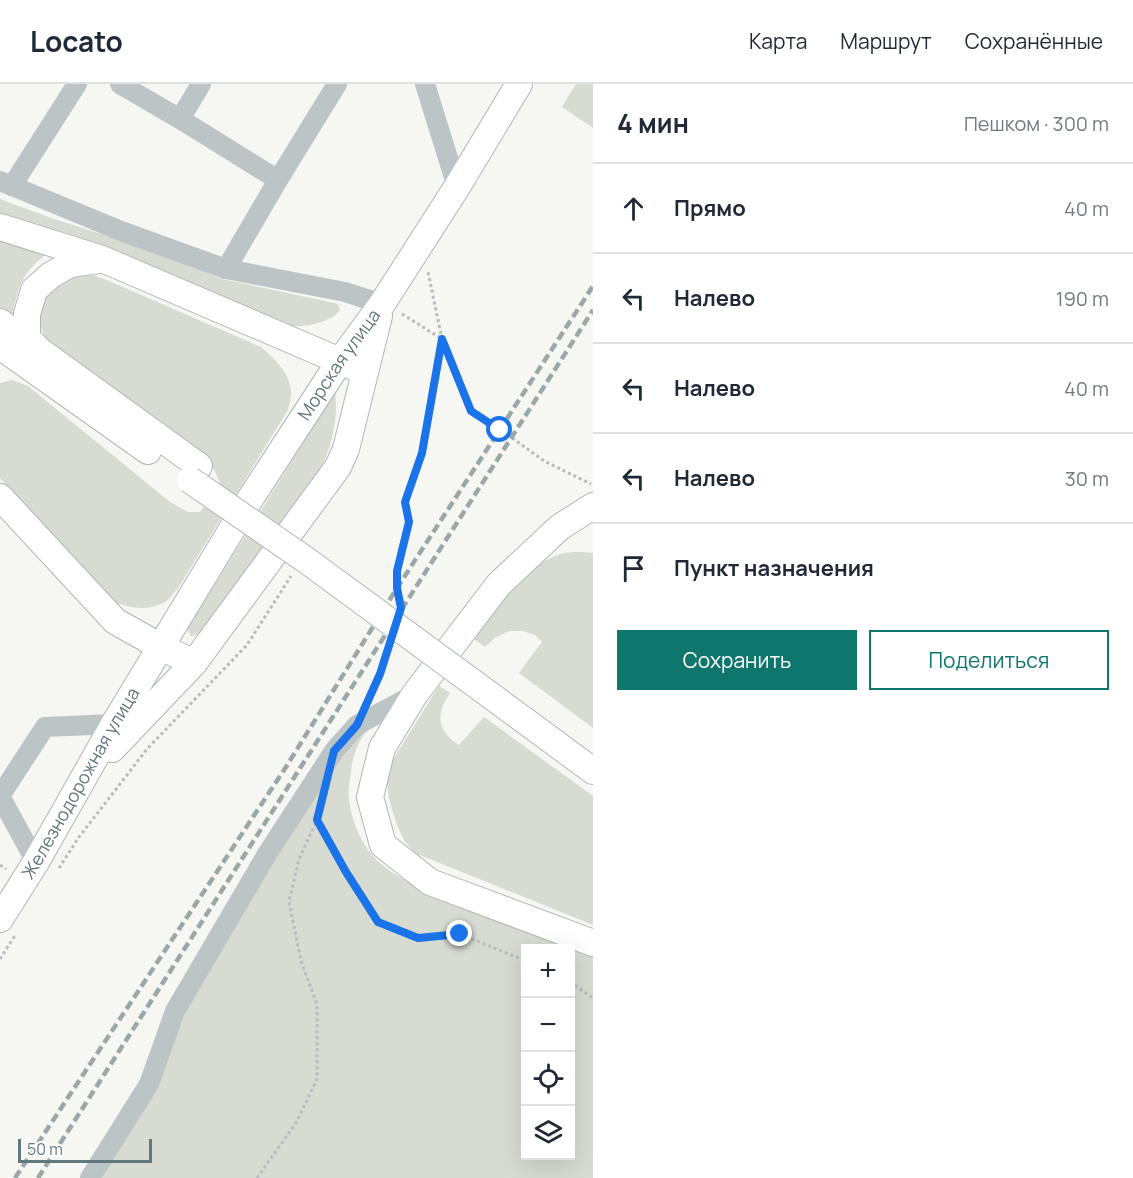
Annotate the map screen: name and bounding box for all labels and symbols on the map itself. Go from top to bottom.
street label: Морская улица [292,304,385,424]
route start [486,416,512,442]
street label: Железнодорожная улица [15,682,144,883]
route end [446,920,472,946]
scale bar [18,1136,152,1164]

